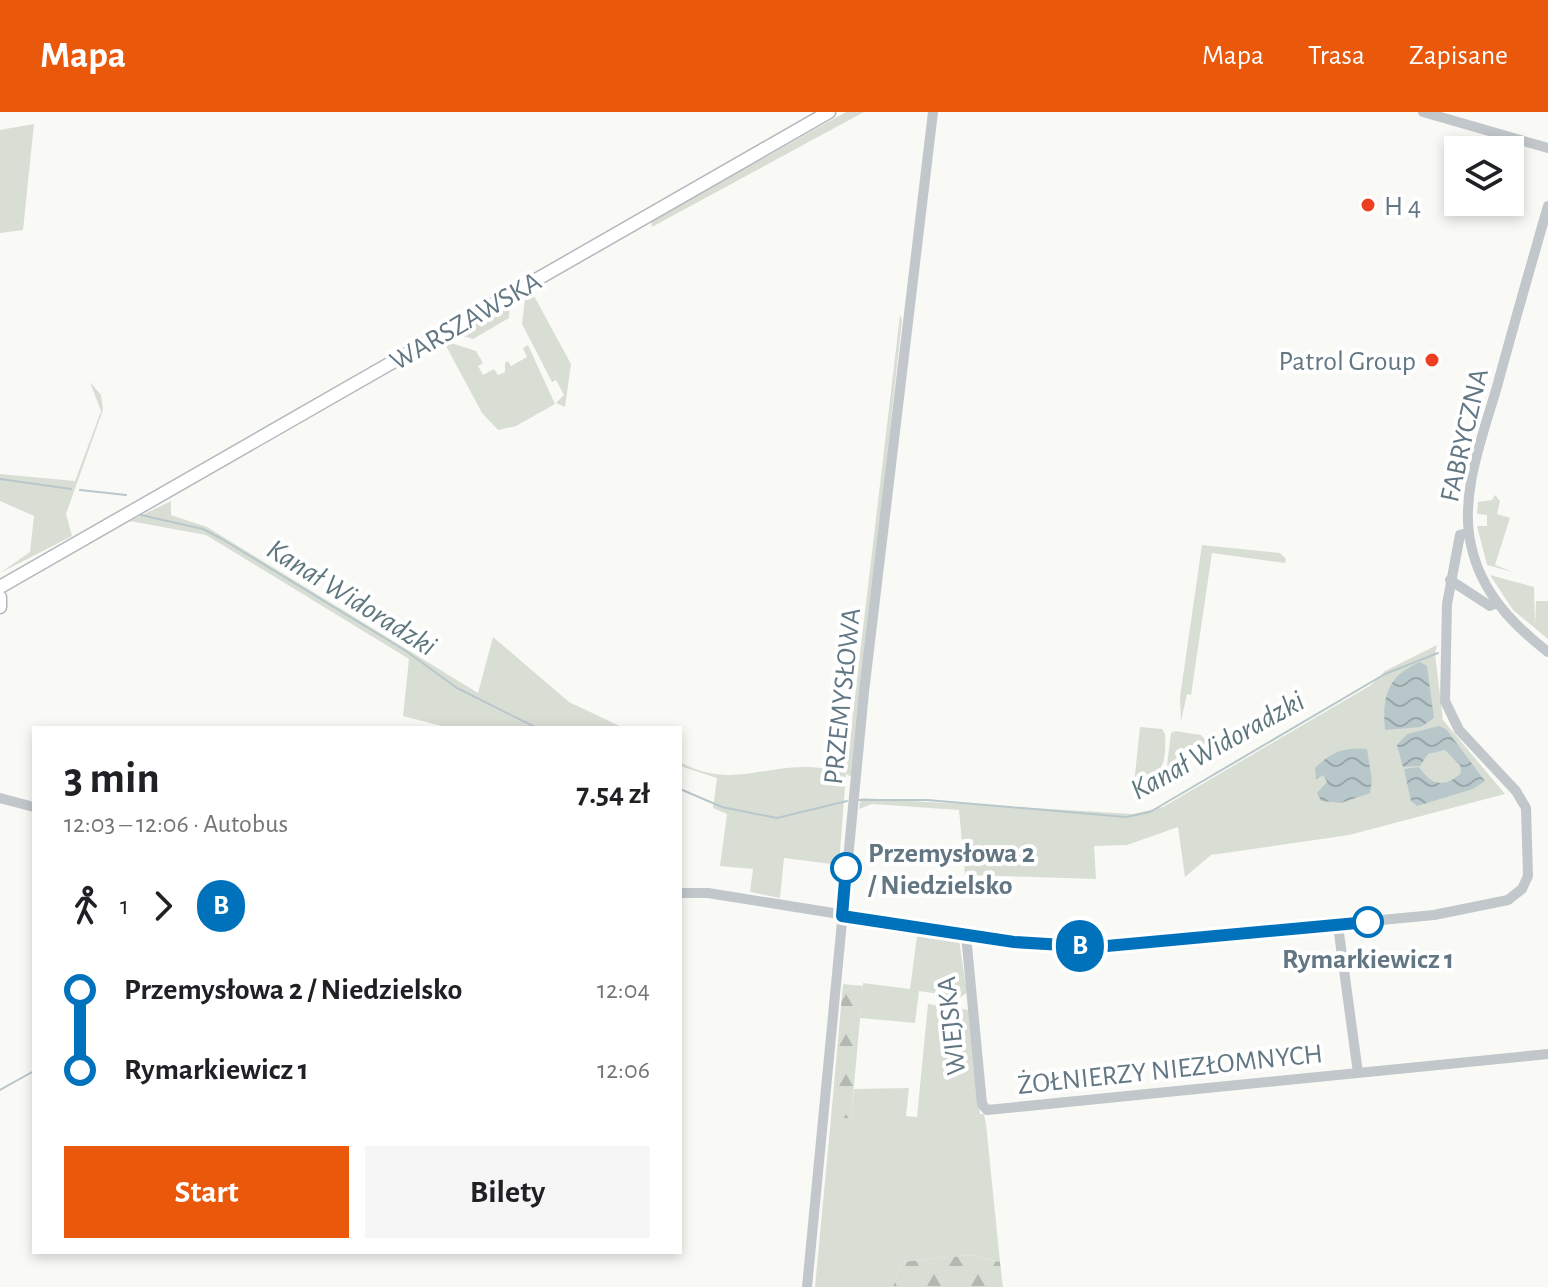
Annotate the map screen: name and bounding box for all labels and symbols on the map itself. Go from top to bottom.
place label: H 4 [1384,193,1421,221]
marker: H 4 [1359,196,1377,214]
street label: WARSZAWSKA [386,267,546,376]
place label: Patrol Group [1278,348,1416,376]
marker: Patrol Group [1423,351,1441,369]
street label: FABRYCZNA [1436,366,1494,505]
water label: Kanał Widoradzki [262,534,441,662]
street label: PRZEMYSŁOWA [820,607,866,786]
water label: Kanał Widoradzki [1126,686,1309,806]
place label: Przemysłowa 2 / Niedzielsko [867,840,1035,900]
marker: Przemysłowa 2 / Niedzielsko [831,853,861,883]
marker: Rymarkiewicz 1 [1353,907,1383,937]
line badge: B [1054,920,1106,972]
place label: Rymarkiewicz 1 [1282,946,1454,974]
street label: WIEJSKA [933,975,971,1077]
street label: ŻOŁNIERZY NIEZŁOMNYCH [1016,1038,1324,1100]

